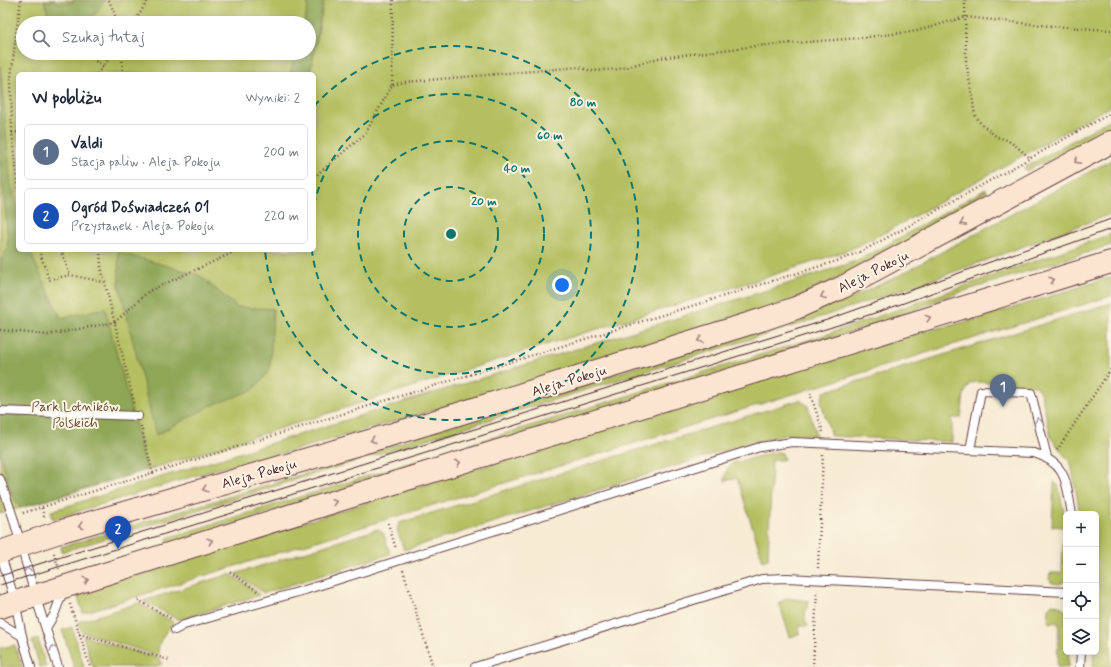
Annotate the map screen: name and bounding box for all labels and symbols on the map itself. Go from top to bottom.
text: 80 m [570,95,597,111]
text: 60 m [537,128,563,144]
one-way arrow [1074,156,1081,163]
text: 40 m [504,161,531,177]
text: 20 m [471,194,497,210]
one-way arrow [959,218,967,226]
centre of rings [444,227,458,241]
street label: Aleja Pokoju [835,246,912,298]
your location [552,275,572,295]
one-way arrow [1048,276,1055,285]
one-way arrow [819,291,827,299]
one-way arrow [924,315,931,323]
one-way arrow [697,335,704,344]
street label: Aleja Pokoju [529,361,609,401]
pin: 1 [990,374,1016,407]
park label: Park Lotników Polskich [31,398,119,432]
one-way arrow [1034,416,1043,423]
one-way arrow [370,435,377,444]
street label: Aleja Pokoju [219,455,299,493]
one-way arrow [454,459,461,468]
one-way arrow [202,484,209,493]
one-way arrow [330,498,337,507]
pin: 2 [105,516,131,549]
one-way arrow [77,521,84,530]
one-way arrow [206,537,213,546]
one-way arrow [23,567,32,574]
one-way arrow [82,576,89,585]
one-way arrow [49,644,58,651]

